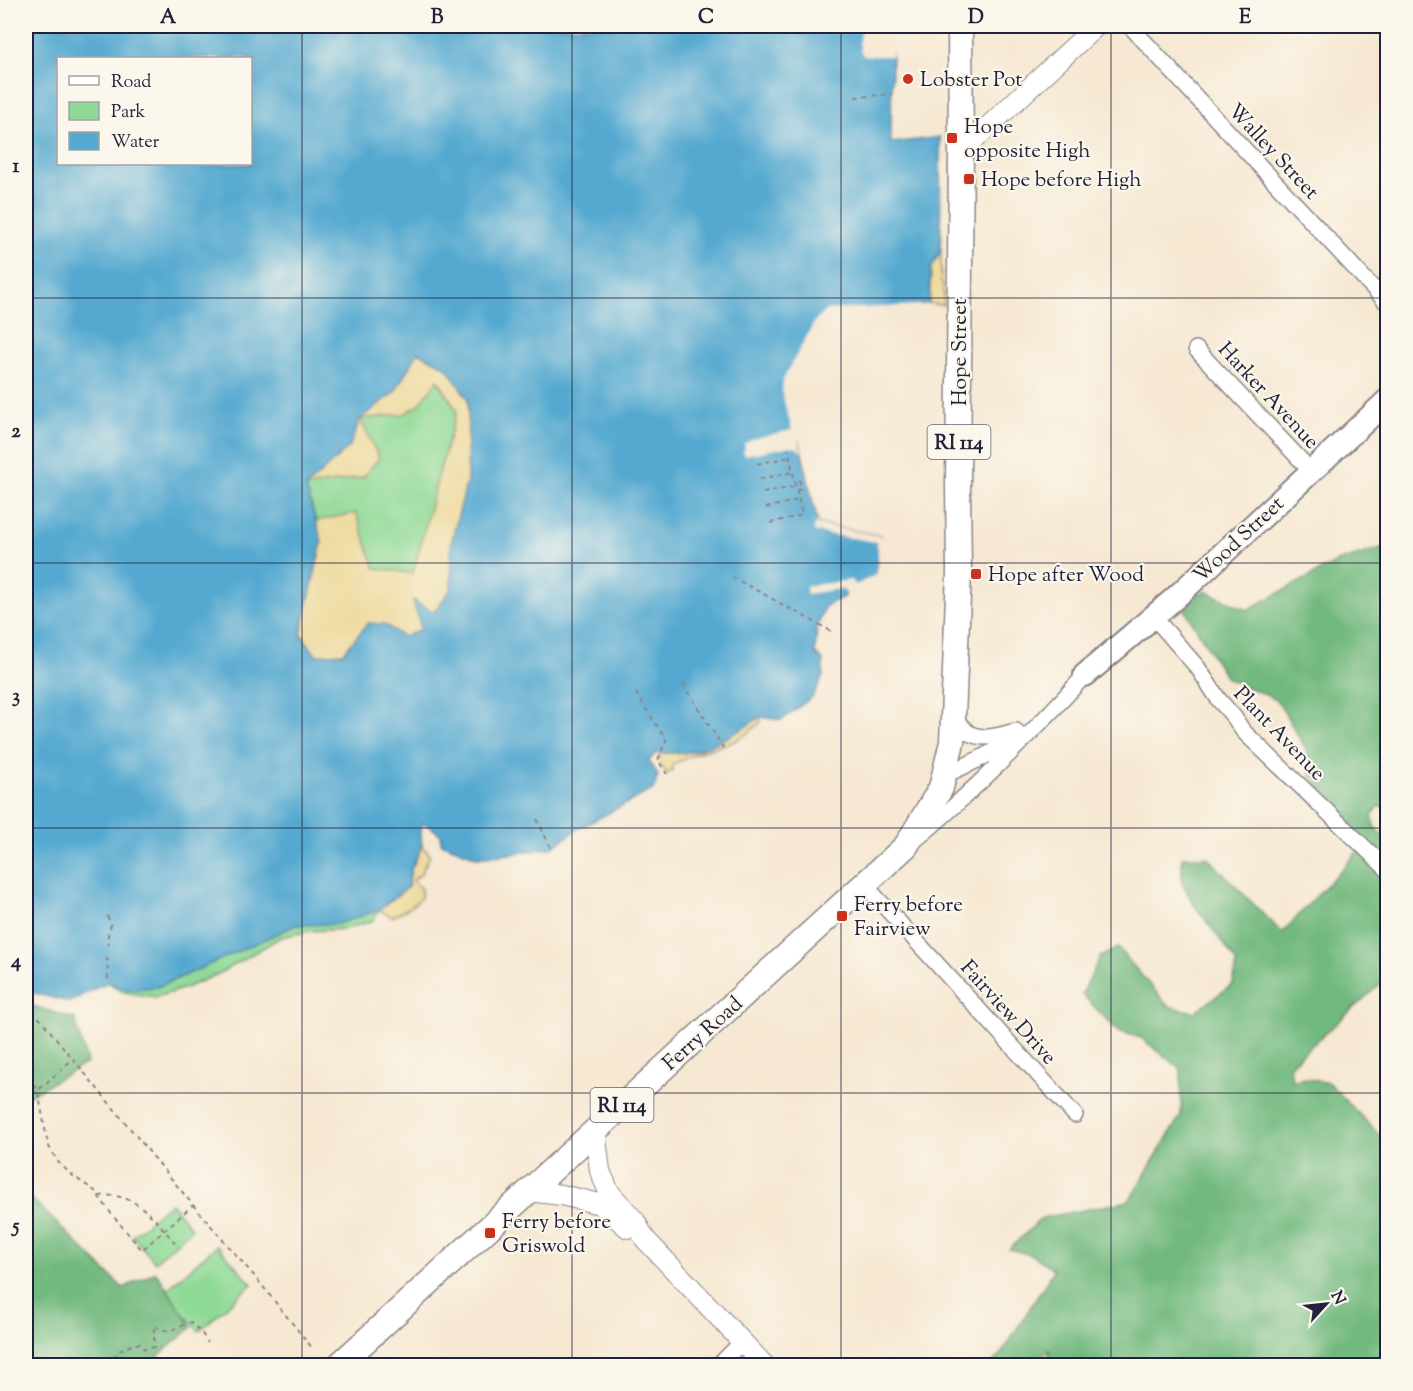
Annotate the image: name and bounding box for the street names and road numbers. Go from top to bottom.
street label: Walley Street [1220,98,1325,207]
street label: Hope Street [946,298,976,406]
street label: Harker Avenue [1210,336,1325,457]
road number: RI 114 [928,425,990,459]
street label: Wood Street [1187,490,1292,591]
street label: Plant Avenue [1226,680,1332,788]
street label: Fairview Drive [952,954,1063,1072]
street label: Ferry Road [657,990,750,1079]
road number: RI 114 [590,1088,654,1122]

